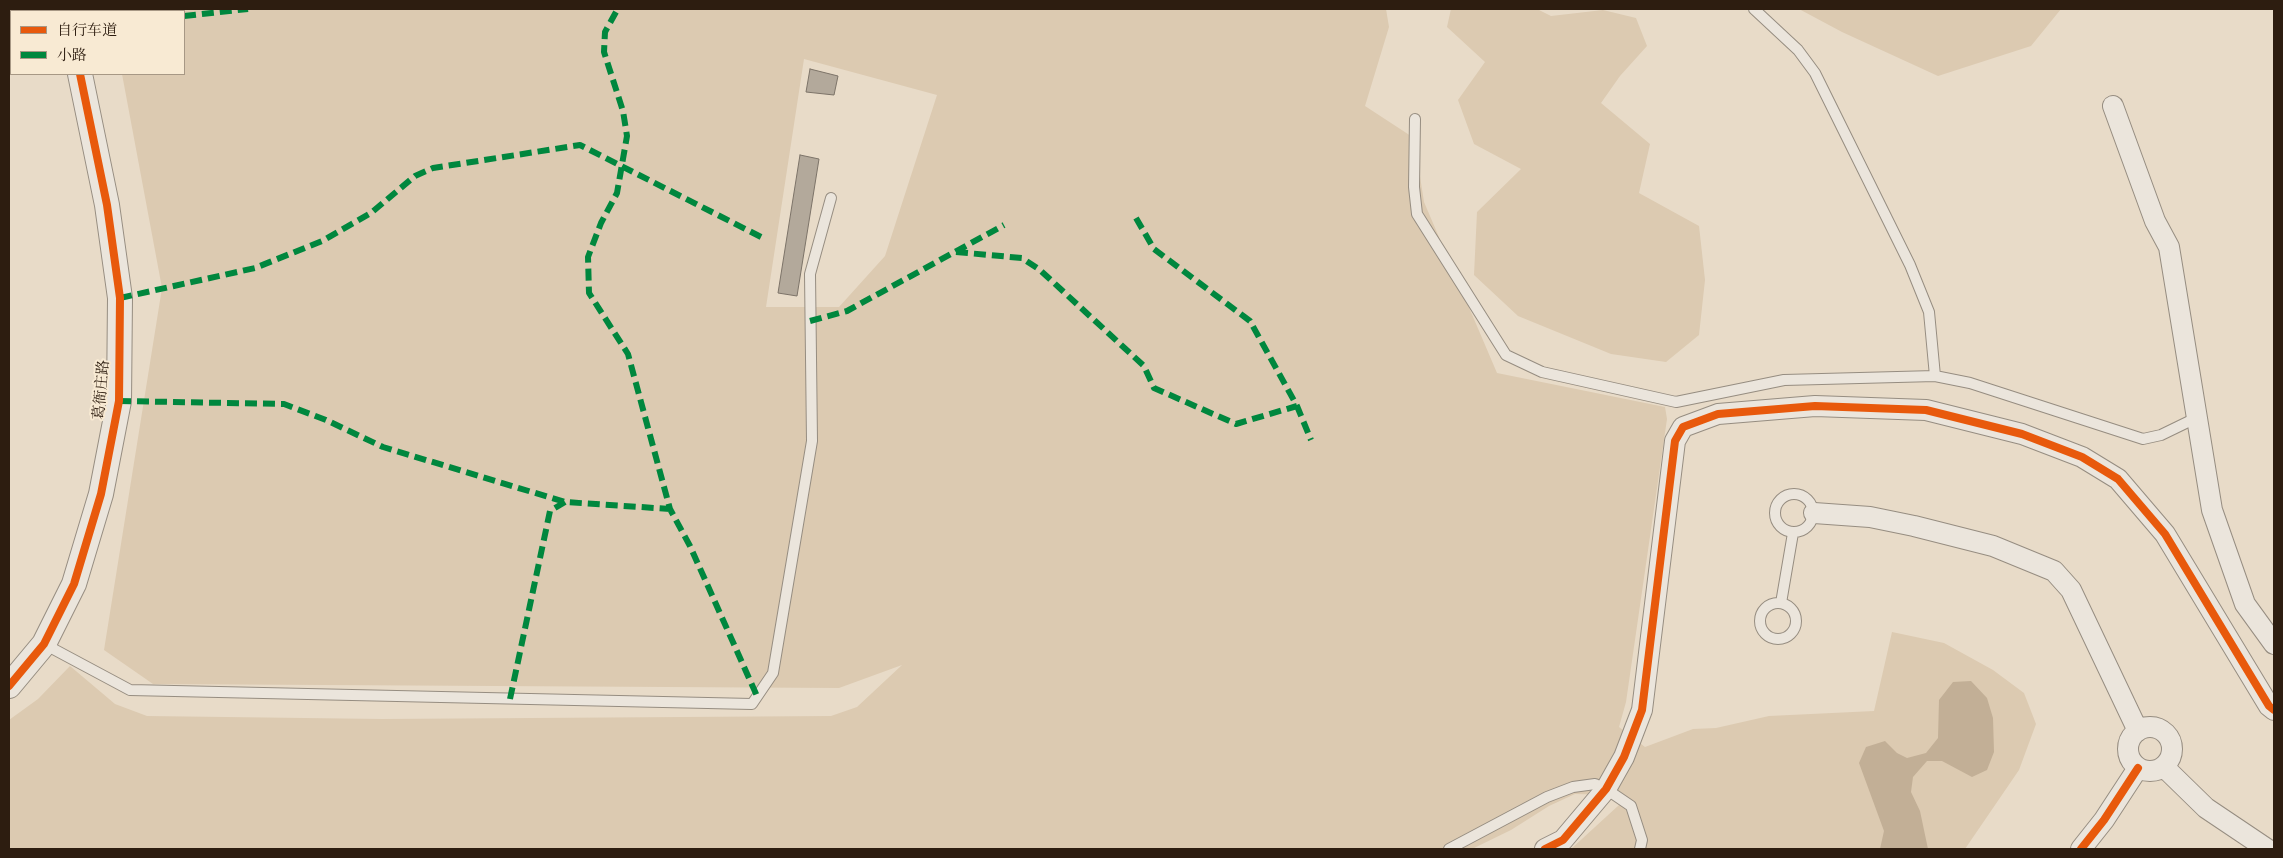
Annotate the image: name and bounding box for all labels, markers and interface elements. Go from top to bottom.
legend [10,10,185,75]
text: 自行车道 [57,21,117,42]
text: 小路 [57,46,87,67]
street label: 葛衙庄路 [91,359,115,421]

